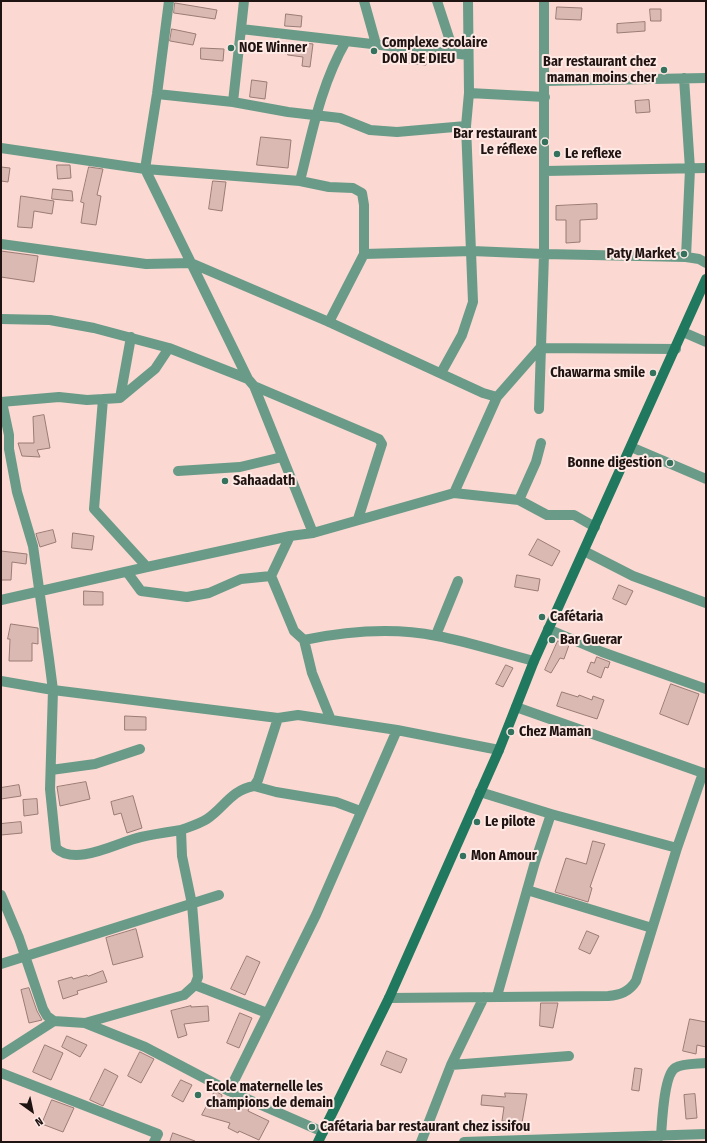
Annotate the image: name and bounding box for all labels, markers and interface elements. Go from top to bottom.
place label: Complexe scolaire DON DE DIEU [382,35,487,68]
place label: NOE Winner [239,40,307,56]
marker: NOE Winner [226,43,236,53]
marker: Complexe scolaire DON DE DIEU [369,46,379,56]
place label: Bar restaurant chez maman moins cher [543,54,656,86]
marker: Bar restaurant chez maman moins cher [659,65,669,75]
place label: Bar restaurant Le réflexe [453,126,537,158]
marker: Bar restaurant Le réflexe [540,137,550,147]
place label: Le reflexe [565,146,622,162]
marker: Le reflexe [552,149,562,159]
place label: Paty Market [606,246,676,262]
marker: Paty Market [679,249,689,259]
place label: Chawarma smile [550,365,645,381]
marker: Chawarma smile [648,368,658,378]
place label: Bonne digestion [568,455,662,471]
marker: Bonne digestion [665,458,675,468]
place label: Sahaadath [233,473,295,489]
marker: Sahaadath [220,476,230,486]
place label: Cafétaria [550,609,603,625]
marker: Cafétaria [537,612,547,622]
place label: Bar Guerar [560,632,622,648]
marker: Bar Guerar [547,635,557,645]
place label: Chez Maman [519,724,591,740]
marker: Chez Maman [506,727,516,737]
place label: Le pilote [485,814,535,830]
marker: Le pilote [472,817,482,827]
place label: Mon Amour [471,848,537,864]
marker: Mon Amour [458,851,468,861]
place label: Ecole maternelle les champions de demain [206,1079,333,1112]
marker: Ecole maternelle les champions de demain [193,1090,203,1100]
north arrow [12,1091,52,1131]
text: N [33,1114,45,1129]
place label: Cafétaria bar restaurant chez issifou [320,1119,530,1135]
marker: Cafétaria bar restaurant chez issifou [307,1122,317,1132]

